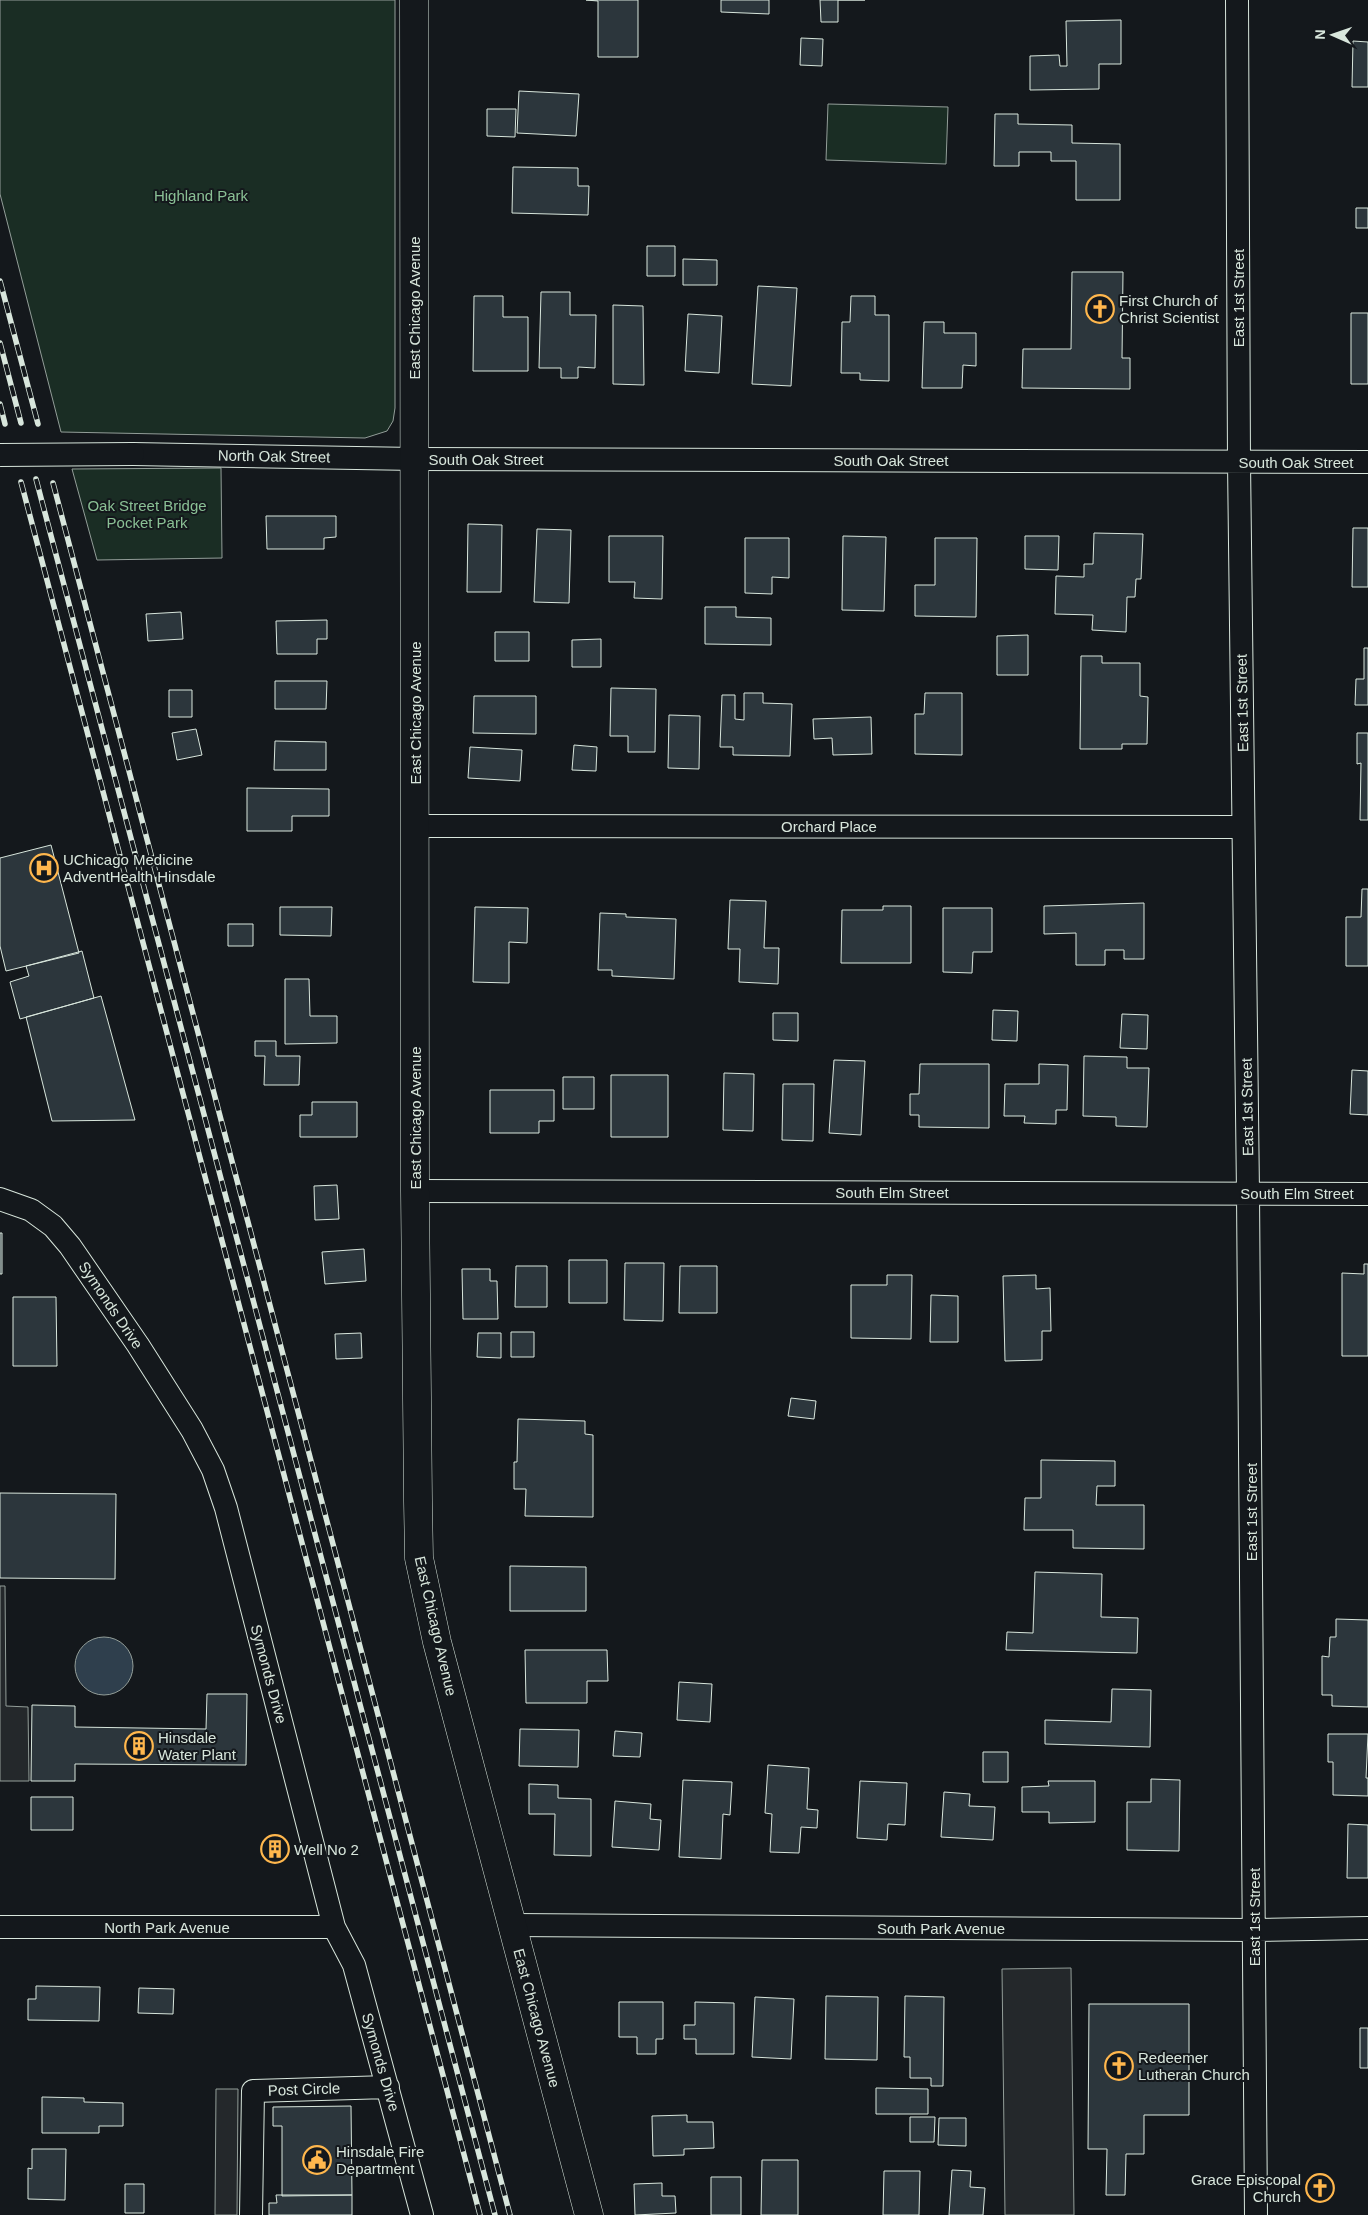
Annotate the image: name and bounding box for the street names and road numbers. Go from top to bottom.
street label: East Chicago Avenue [406,236,423,380]
street label: East 1st Street [1230,248,1247,347]
street label: North Oak Street [218,447,331,465]
street label: South Oak Street [428,451,544,468]
street label: South Oak Street [833,452,949,469]
street label: South Oak Street [1238,454,1354,471]
street label: East Chicago Avenue [407,641,424,785]
street label: East 1st Street [1233,653,1251,752]
street label: Orchard Place [781,818,877,835]
street label: East Chicago Avenue [407,1046,424,1190]
street label: East 1st Street [1238,1057,1256,1156]
street label: South Elm Street [835,1184,950,1201]
street label: South Elm Street [1240,1185,1355,1202]
street label: Symonds Drive [76,1258,146,1352]
street label: East 1st Street [1243,1462,1260,1561]
street label: East Chicago Avenue [412,1554,460,1698]
street label: Symonds Drive [248,1623,290,1725]
street label: East 1st Street [1246,1867,1263,1966]
street label: North Park Avenue [104,1919,230,1936]
street label: South Park Avenue [877,1920,1005,1937]
street label: East Chicago Avenue [510,1947,564,2089]
street label: Symonds Drive [359,2011,403,2113]
street label: Post Circle [267,2079,341,2099]

